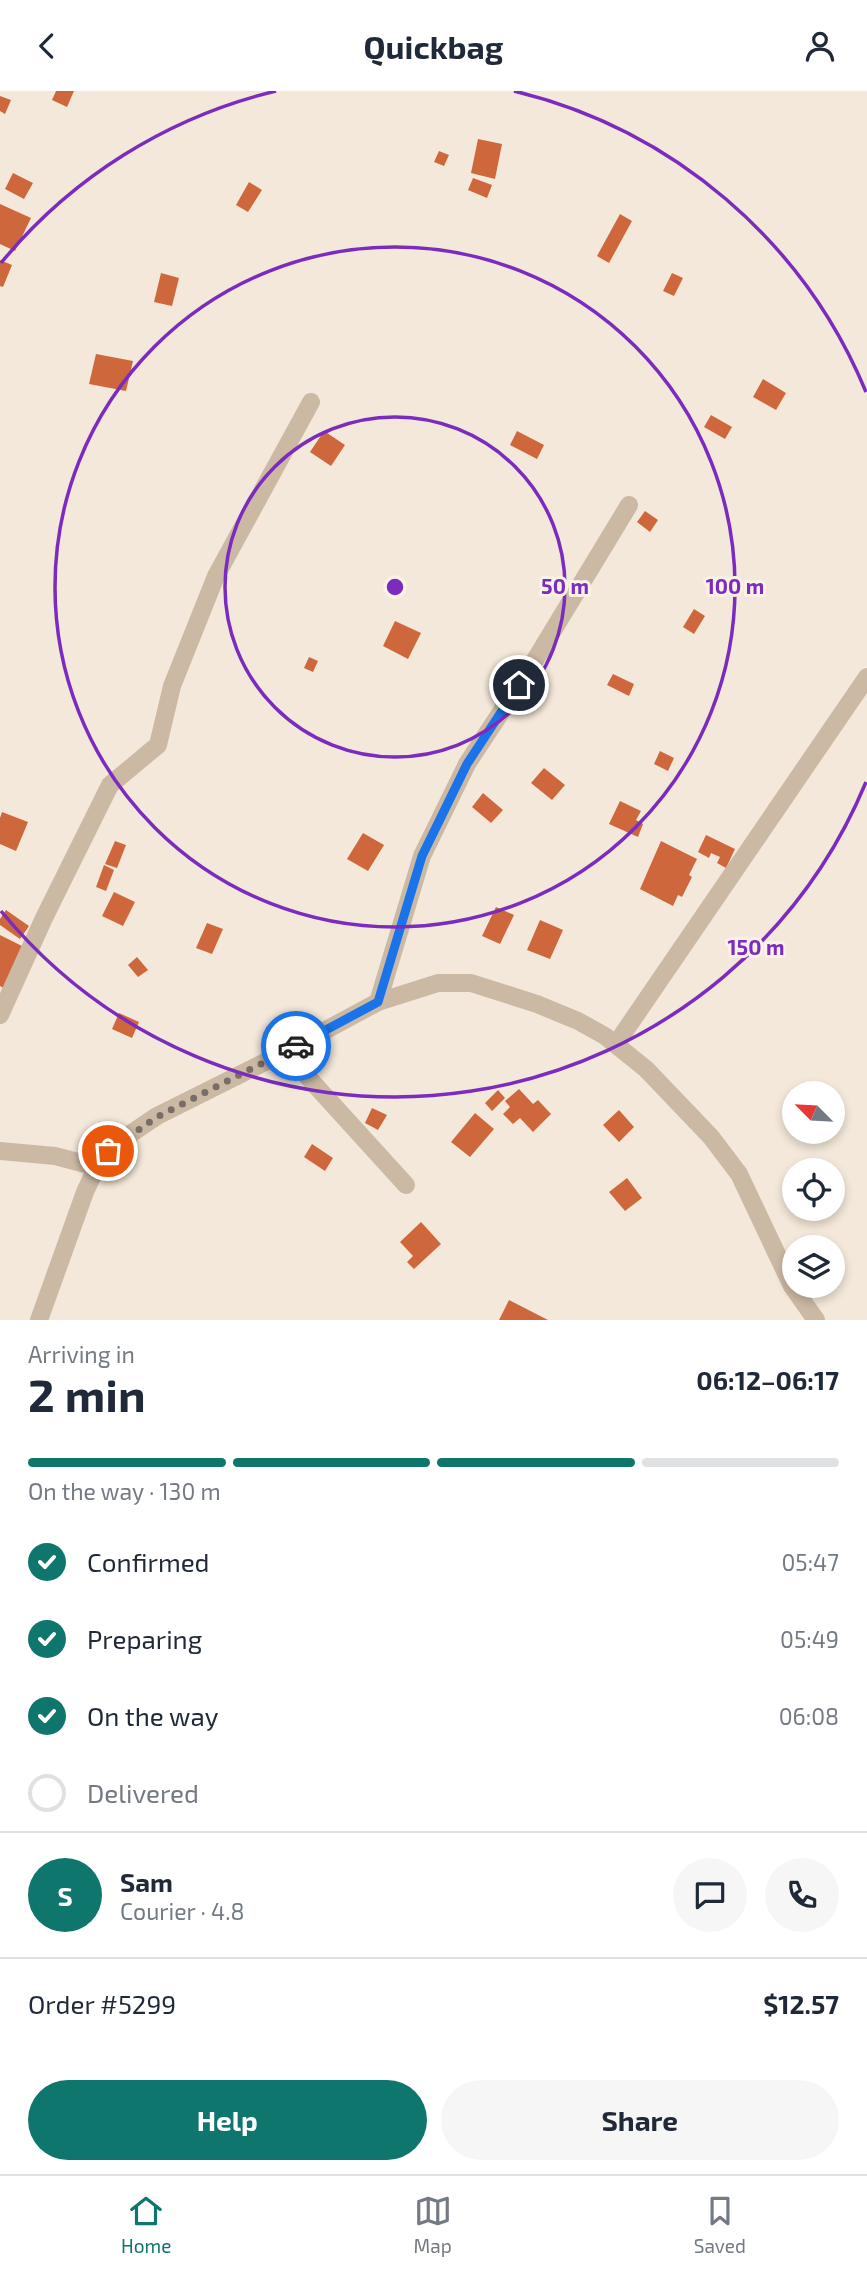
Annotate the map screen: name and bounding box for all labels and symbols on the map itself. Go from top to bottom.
text: 50 m [541,573,589,598]
text: 100 m [706,573,764,598]
centre of rings [383,575,407,599]
pin [489,655,549,715]
text: 150 m [728,934,784,959]
courier [261,1011,331,1081]
north arrow [782,1081,845,1145]
pin [78,1121,138,1181]

